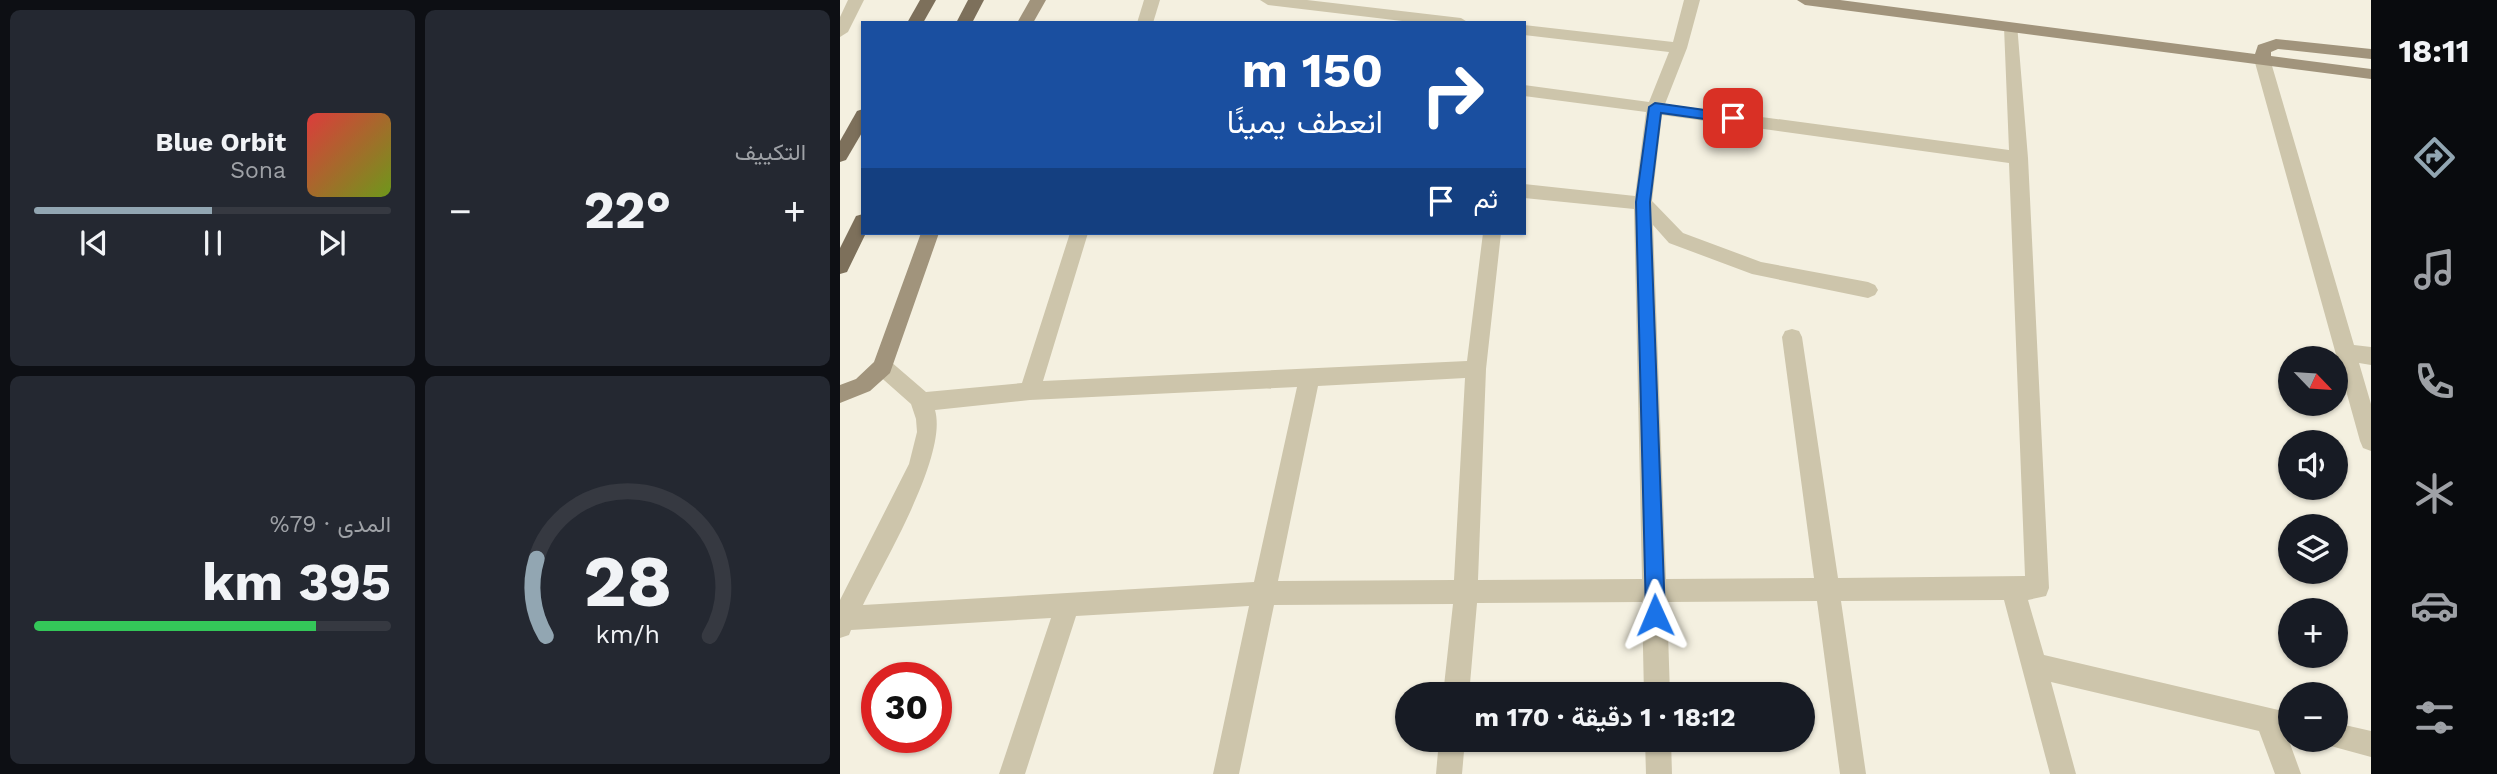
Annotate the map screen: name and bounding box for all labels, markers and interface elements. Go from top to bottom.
text: 18:11 [2398,32,2470,70]
text: 150 m [1242,41,1383,99]
icon: right [1407,49,1498,140]
pin [1703,88,1763,148]
icon: arrive [1714,99,1752,137]
text: انعطف يمينًا [1227,103,1383,141]
text: Blue Orbit [156,127,286,157]
icon: directions [2410,133,2459,182]
text: التكييف [735,139,806,166]
text: Sona [230,157,286,184]
text: 22° [584,180,671,241]
icon: arrive [1422,182,1460,220]
text: ثم [1474,184,1498,214]
text: − [449,189,472,233]
text: + [783,189,806,233]
icon: previous [75,224,113,262]
icon: pause [194,224,232,262]
icon: next [313,224,351,262]
icon: music [2410,245,2459,294]
north arrow [2278,346,2348,416]
map controls [2278,346,2348,752]
icon: phone [2410,357,2459,406]
button: sound [2278,430,2348,500]
icon: climate [2410,469,2459,518]
text: المدى · 79% [270,511,391,538]
button: layers [2278,514,2348,584]
text: 28 [583,538,672,624]
text: 395 km [202,552,391,613]
position arrow [1618,578,1692,652]
icon: car [2410,581,2459,630]
button: + [2278,598,2348,668]
text: km/h [595,620,660,649]
speed limit sign: 30 [861,662,952,753]
button: − [2278,682,2348,752]
icon: filters [2410,693,2459,742]
text: 18:12 · 1 دقيقة · 170 m [1474,702,1736,732]

